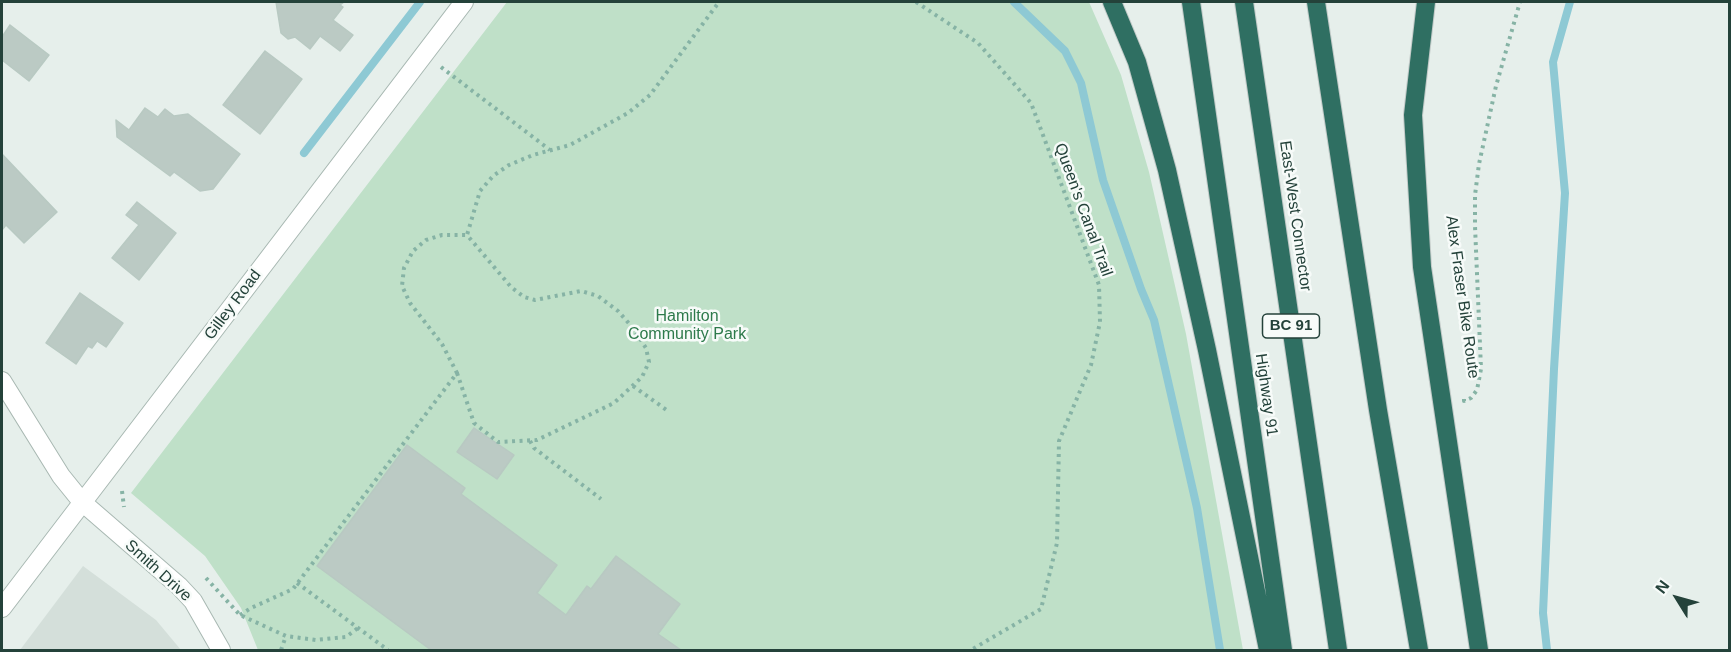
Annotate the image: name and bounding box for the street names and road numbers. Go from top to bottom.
street label: East-West Connector [1275,140,1315,292]
street label: Queen's Canal Trail [1050,141,1116,279]
street label: Alex Fraser Bike Route [1441,214,1483,380]
street label: Gilley Road [200,266,266,344]
road number: BC 91 [1262,314,1320,338]
street label: Highway 91 [1251,352,1281,438]
street label: Smith Drive [121,536,195,606]

